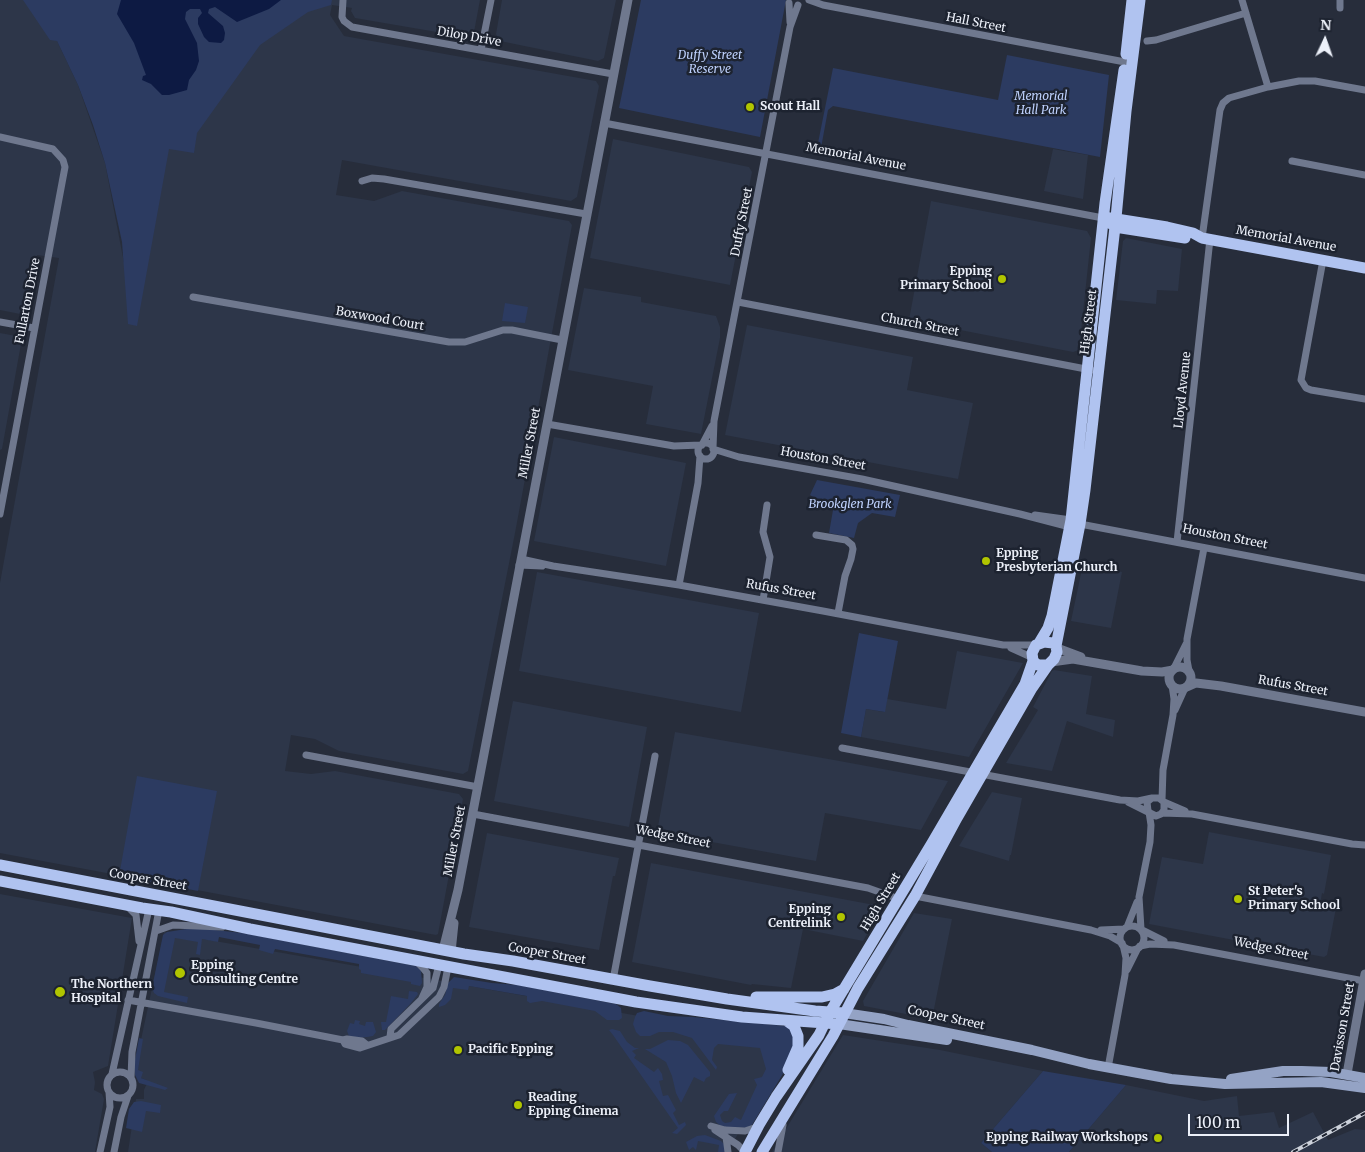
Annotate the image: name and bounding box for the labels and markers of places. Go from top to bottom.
place label: Scout Hall [760,100,820,114]
marker: Scout Hall [744,101,756,113]
place label: Epping Primary School [900,265,992,293]
marker: Epping Primary School [996,273,1008,285]
place label: Epping Presbyterian Church [996,547,1117,575]
marker: Epping Presbyterian Church [980,555,992,567]
place label: St Peter's Primary School [1248,885,1340,913]
marker: St Peter's Primary School [1232,893,1244,905]
place label: Epping Centrelink [768,903,831,931]
marker: Epping Centrelink [835,911,847,923]
place label: Epping Consulting Centre [191,959,298,987]
marker: Epping Consulting Centre [173,966,187,980]
place label: The Northern Hospital [71,978,152,1006]
marker: The Northern Hospital [53,985,67,999]
place label: Pacific Epping [468,1043,553,1057]
marker: Pacific Epping [452,1044,464,1056]
place label: Reading Epping Cinema [528,1091,619,1119]
marker: Reading Epping Cinema [512,1099,524,1111]
place label: Epping Railway Workshops [986,1131,1148,1145]
marker: Epping Railway Workshops [1152,1132,1164,1144]

